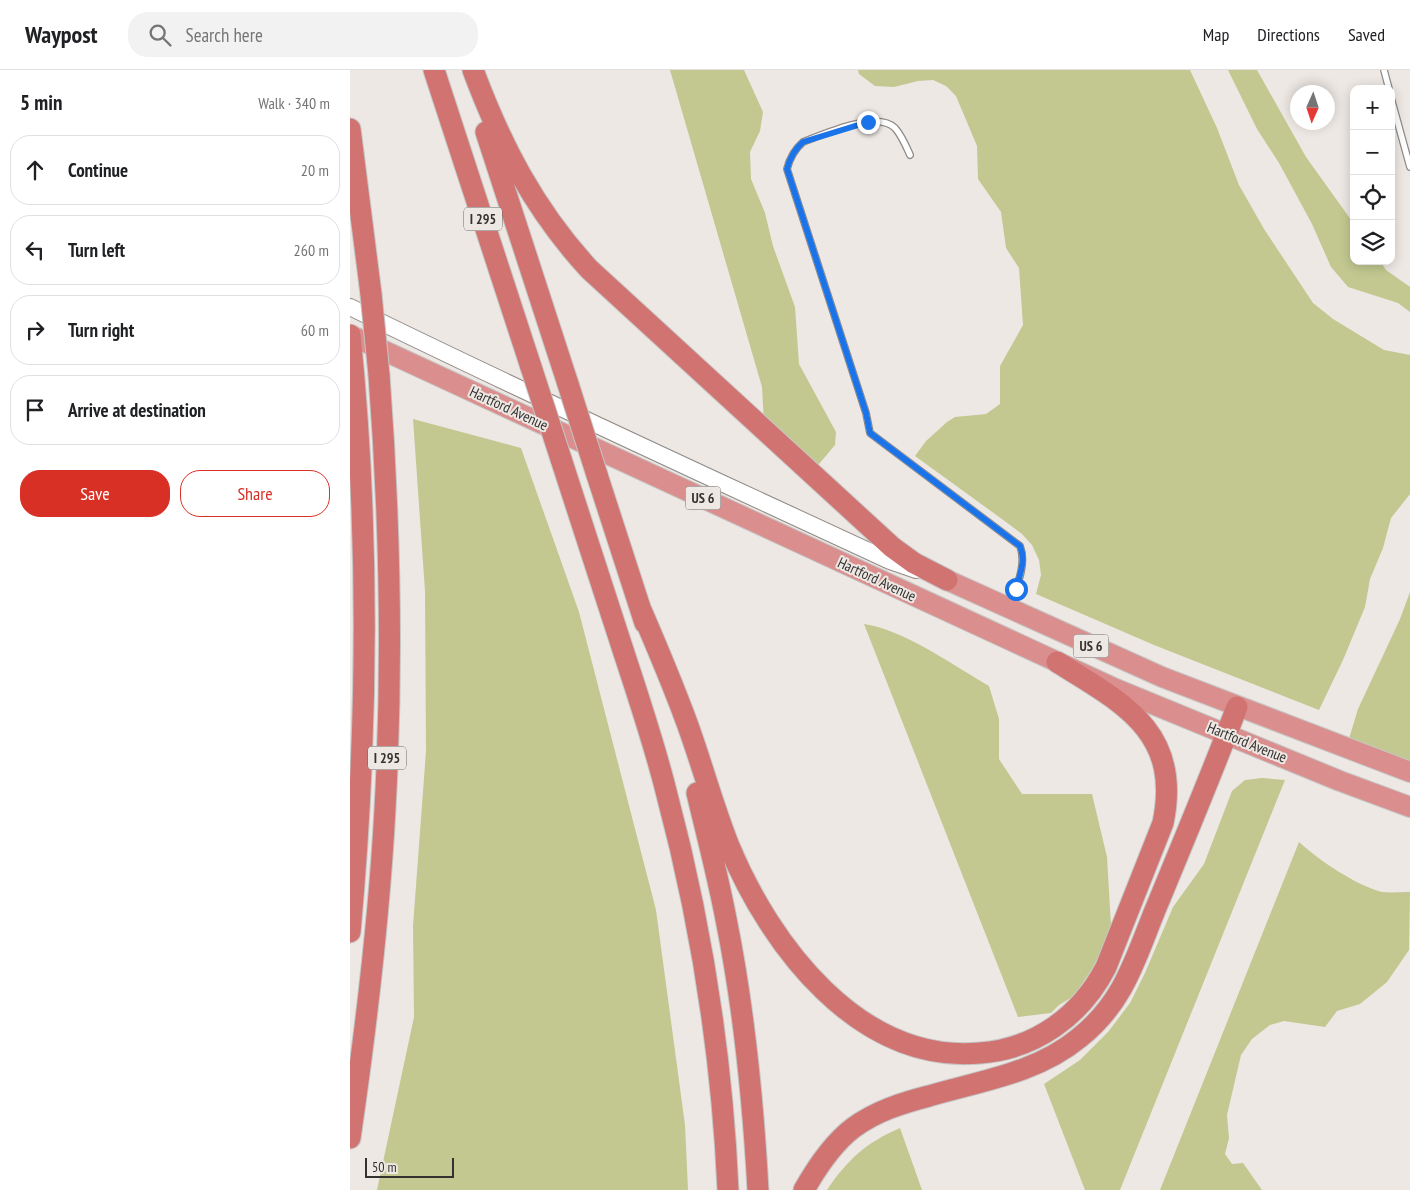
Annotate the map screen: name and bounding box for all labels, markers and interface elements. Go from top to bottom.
search box [128,12,478,57]
text: Waypost [25,19,98,50]
icon: search [146,21,174,49]
text: Search here [186,23,263,47]
text: Map [1203,23,1229,46]
text: Directions [1257,23,1320,46]
text: Saved [1348,23,1385,46]
north arrow [1290,85,1335,130]
map controls [1350,85,1395,265]
button: + [1350,85,1395,130]
text: 5 min [20,89,62,116]
text: Walk · 340 m [258,93,330,113]
route end [857,111,880,134]
button: − [1350,130,1395,175]
icon: ahead [21,156,49,184]
text: Continue [68,158,128,182]
text: 20 m [301,160,329,180]
button: locate [1350,175,1395,220]
road number: I 295 [464,208,502,230]
button: layers [1350,220,1395,265]
icon: left [21,236,49,264]
text: Turn left [68,238,125,262]
text: 260 m [294,240,329,260]
icon: right [21,316,49,344]
text: Turn right [68,318,134,342]
text: 60 m [301,320,329,340]
street label: Hartford Avenue [467,382,551,434]
icon: arrive [21,396,49,424]
text: Arrive at destination [68,398,206,422]
button: Save [20,470,170,517]
button: Share [180,470,330,517]
road number: US 6 [686,486,720,509]
street label: Hartford Avenue [835,553,919,605]
route start [1005,578,1028,601]
road number: US 6 [1074,634,1108,658]
street label: Hartford Avenue [1204,717,1290,767]
road number: I 295 [368,746,406,770]
scale bar [365,1155,454,1178]
text: 50 m [372,1158,397,1176]

